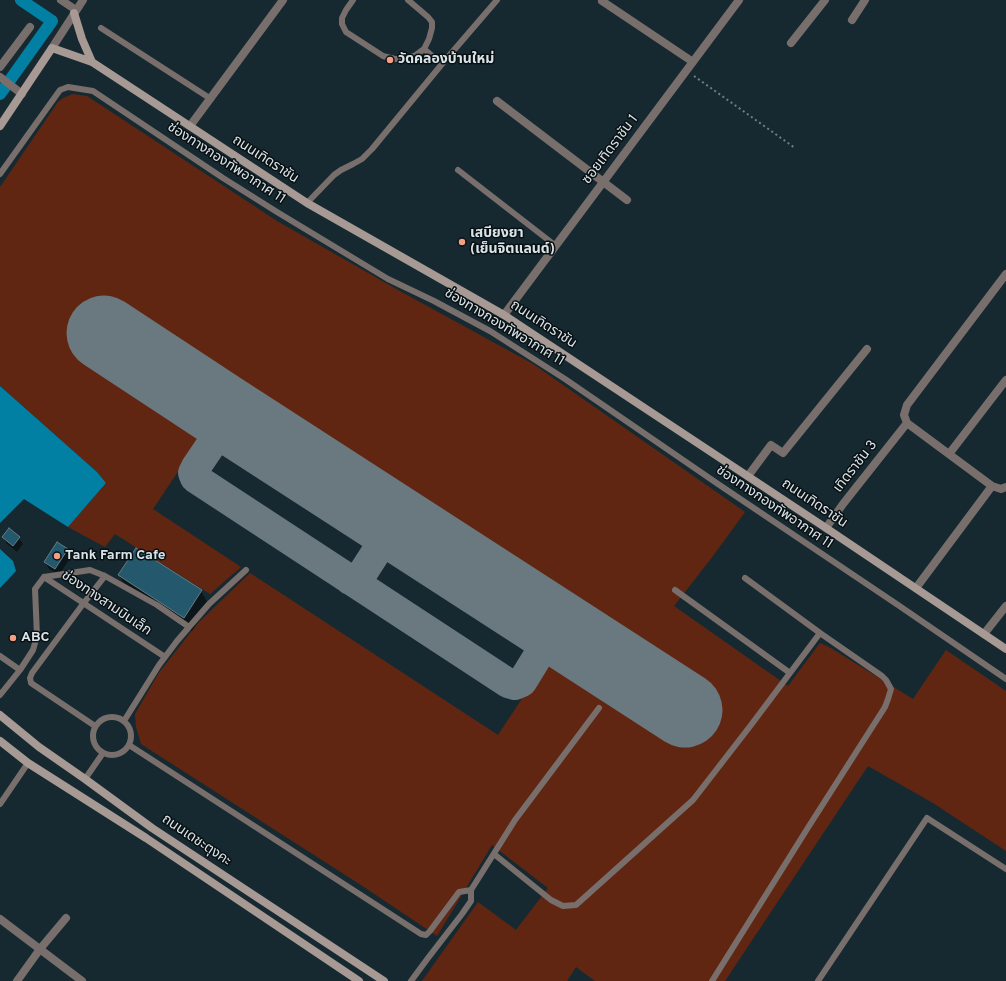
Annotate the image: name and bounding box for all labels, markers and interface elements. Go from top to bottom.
place label: วัดคลองบ้านใหม่ [398,52,494,68]
marker: วัดคลองบ้านใหม่ [385,55,395,65]
street label: ซอยเทิดราชัน 1 [579,112,643,188]
street label: ช่องทางกองทัพอากาศ 11 [164,120,288,208]
street label: ถนนเทิดราชัน [229,132,301,188]
place label: เสบียงยา (เย็นจิตแลนด์) [470,226,555,258]
marker: เสบียงยา (เย็นจิตแลนด์) [457,237,467,247]
street label: ช่องทางกองทัพอากาศ 11 [441,285,567,371]
street label: ถนนเทิดราชัน [507,297,579,353]
street label: เทิดราชัน 3 [830,437,882,497]
street label: ช่องทางกองทัพอากาศ 11 [712,463,836,553]
street label: ถนนเทิดราชัน [778,476,850,532]
place label: Tank Farm Cafe [65,548,165,564]
marker: Tank Farm Cafe [52,551,62,561]
street label: ช่องทางสามบินเล็ก [58,568,154,640]
place label: ABC [21,630,49,646]
marker: ABC [8,633,18,643]
street label: ถนนเดชะตุงคะ [158,812,234,870]

